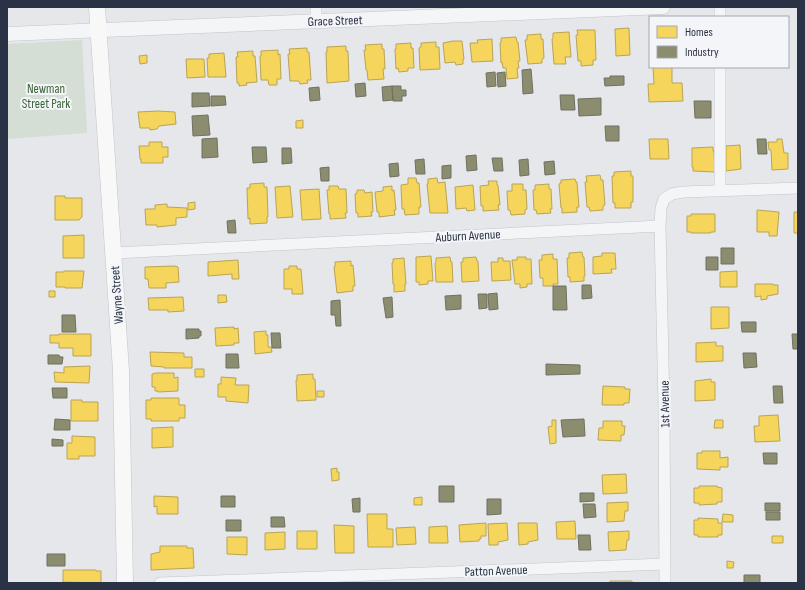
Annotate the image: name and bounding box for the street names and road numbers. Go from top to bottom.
street label: Grace Street [307,12,363,30]
street label: Auburn Avenue [434,226,501,246]
street label: Wayne Street [107,265,127,325]
street label: 1st Avenue [657,380,673,428]
street label: Patton Avenue [464,562,528,580]

